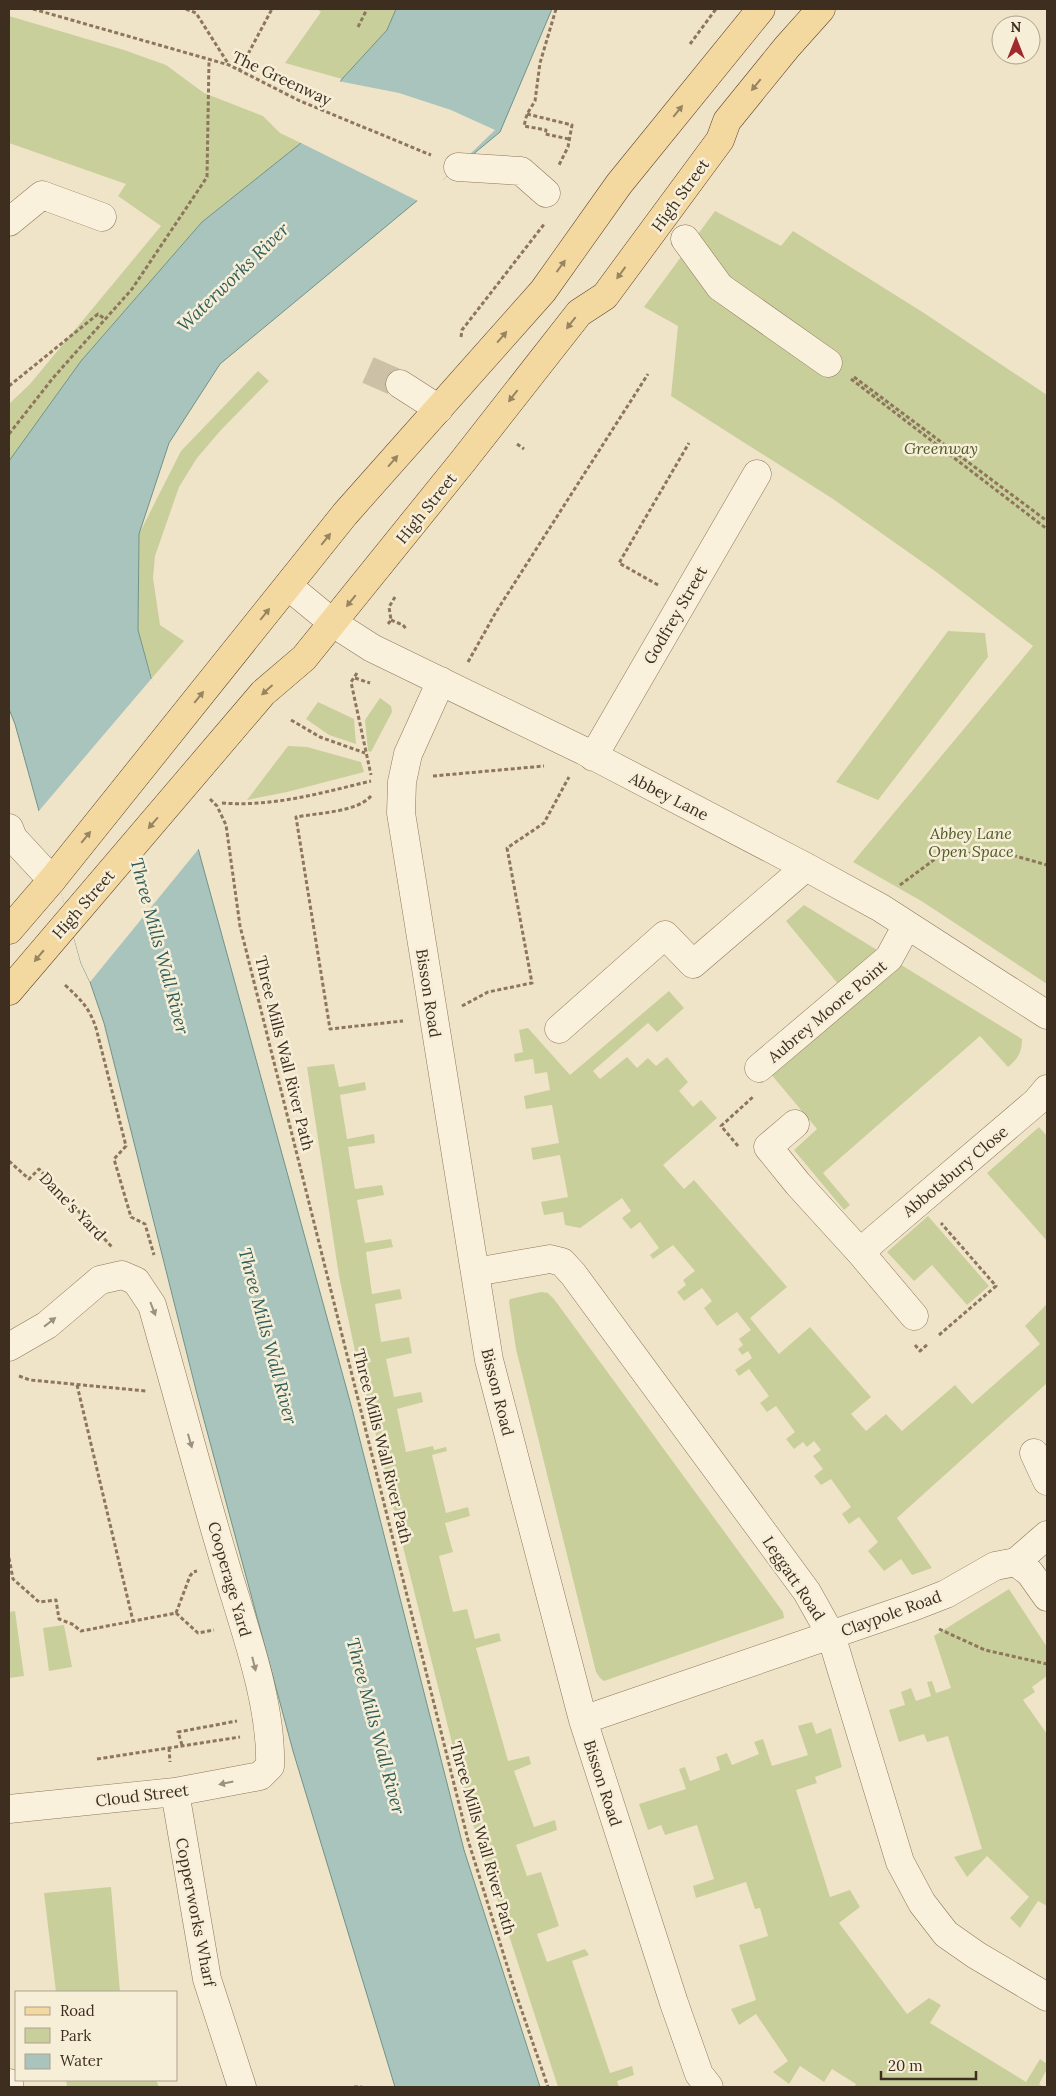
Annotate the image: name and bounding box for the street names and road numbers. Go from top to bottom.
street label: The Greenway [229,46,335,110]
street label: High Street [647,154,714,235]
street label: High Street [391,468,461,547]
street label: Godfrey Street [639,562,712,668]
street label: Abbey Lane [625,767,712,825]
street label: High Street [47,865,119,943]
street label: Bisson Road [412,947,446,1039]
street label: Three Mills Wall River Path [251,954,319,1153]
street label: Aubrey Moore Point [763,955,891,1067]
street label: Abbotsbury Close [898,1121,1012,1222]
street label: Dane's Yard [35,1168,111,1245]
street label: Bisson Road [477,1346,519,1438]
street label: Three Mills Wall River Path [349,1347,417,1546]
street label: Cooperage Yard [204,1519,256,1639]
street label: Leggatt Road [758,1532,830,1624]
street label: Claypole Road [838,1585,944,1640]
street label: Bisson Road [580,1737,626,1829]
street label: Three Mills Wall River Path [446,1739,520,1937]
street label: Cloud Street [94,1779,190,1811]
street label: Copperworks Wharf [172,1836,221,1990]

